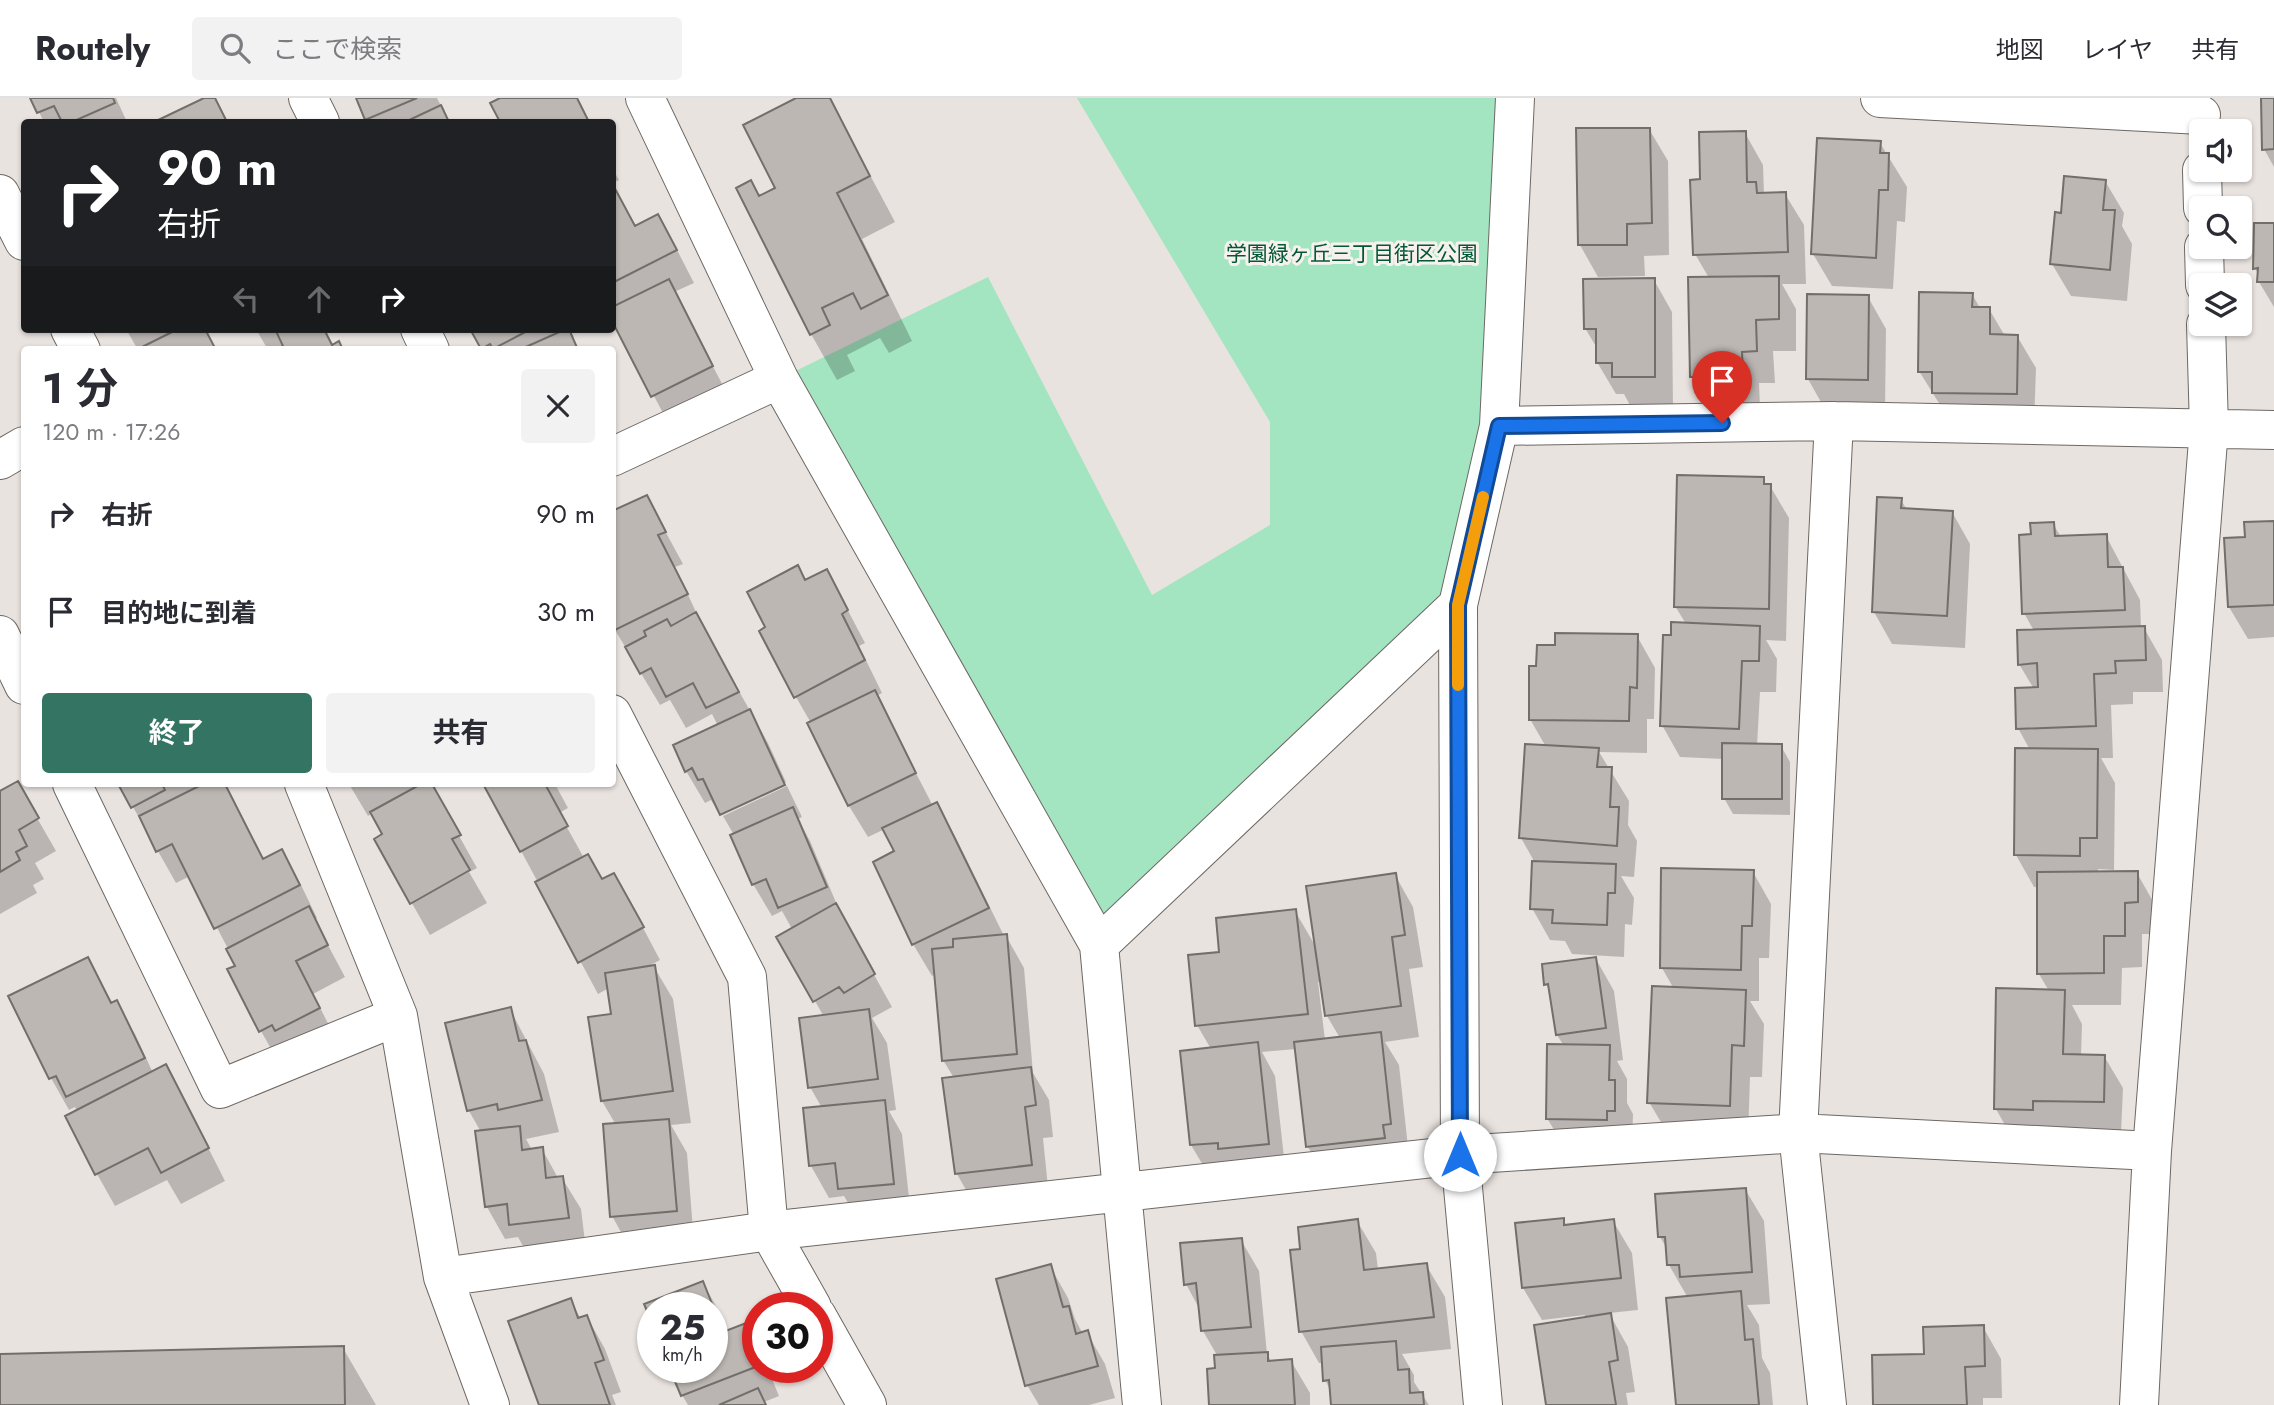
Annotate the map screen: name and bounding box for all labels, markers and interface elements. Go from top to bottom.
search box [192,17,682,80]
text: Routely [35,25,150,72]
icon: search [216,29,254,67]
text: ここで検索 [272,30,402,68]
text: 地図 [1996,32,2044,67]
text: レイヤ [2082,32,2153,67]
text: 共有 [2191,32,2239,67]
map controls [2189,119,2252,336]
button: sound [2189,119,2252,182]
text: 90 m [157,133,277,203]
icon: right [42,147,133,238]
button: search [2189,196,2252,259]
text: 右折 [157,201,221,247]
park label: 学園緑ヶ丘三丁目街区公園 [1226,239,1478,269]
button: layers [2189,273,2252,336]
icon: left [227,280,265,318]
icon: ahead [300,280,338,318]
icon: right [373,280,411,318]
pin [1692,351,1752,423]
text: 1 分 [42,358,118,419]
icon: arrive [1703,362,1741,400]
button: close [521,369,595,443]
text: 120 m · 17:26 [42,415,180,449]
icon: right [42,495,80,533]
text: 90 m [536,495,595,533]
text: 右折 [101,496,153,534]
icon: arrive [42,593,80,631]
text: 30 m [537,593,595,631]
text: 目的地に到着 [101,594,257,632]
button: 終了 [42,693,312,773]
button: 共有 [326,693,595,773]
position arrow [1423,1118,1497,1192]
speed limit sign: 30 [742,1292,833,1383]
text: 25 [660,1303,705,1353]
text: km/h [662,1342,703,1368]

